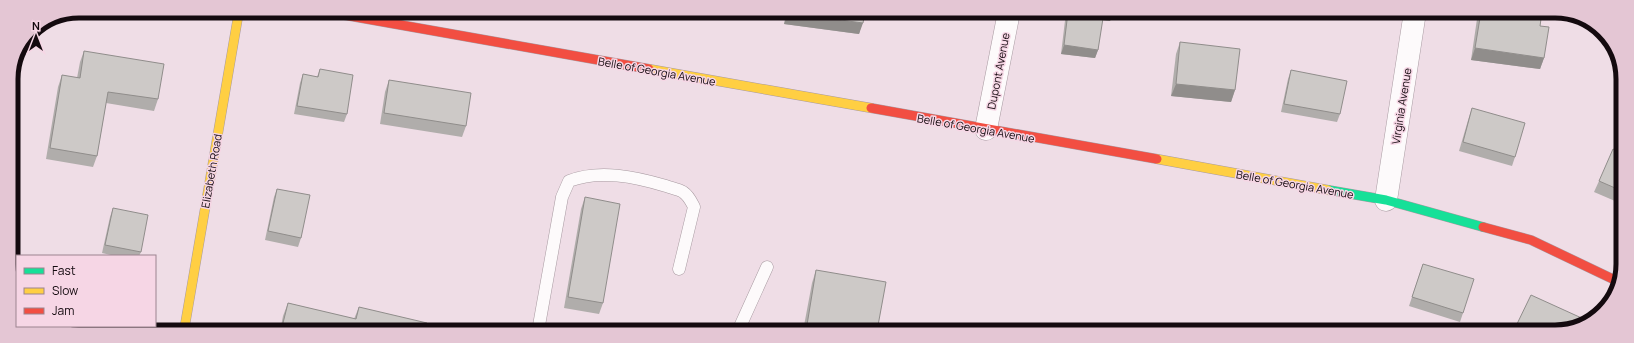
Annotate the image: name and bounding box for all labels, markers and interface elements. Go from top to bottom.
north arrow [16,16,56,56]
text: N [32,18,40,33]
street label: Dupont Avenue [983,31,1013,111]
street label: Belle of Georgia Avenue [597,53,717,89]
street label: Virginia Avenue [1388,66,1415,145]
street label: Belle of Georgia Avenue [916,110,1036,146]
street label: Elizabeth Road [197,133,225,209]
street label: Belle of Georgia Avenue [1235,166,1355,202]
legend [16,255,156,327]
text: Fast [52,262,76,279]
text: Slow [52,282,78,299]
text: Jam [52,302,74,319]

